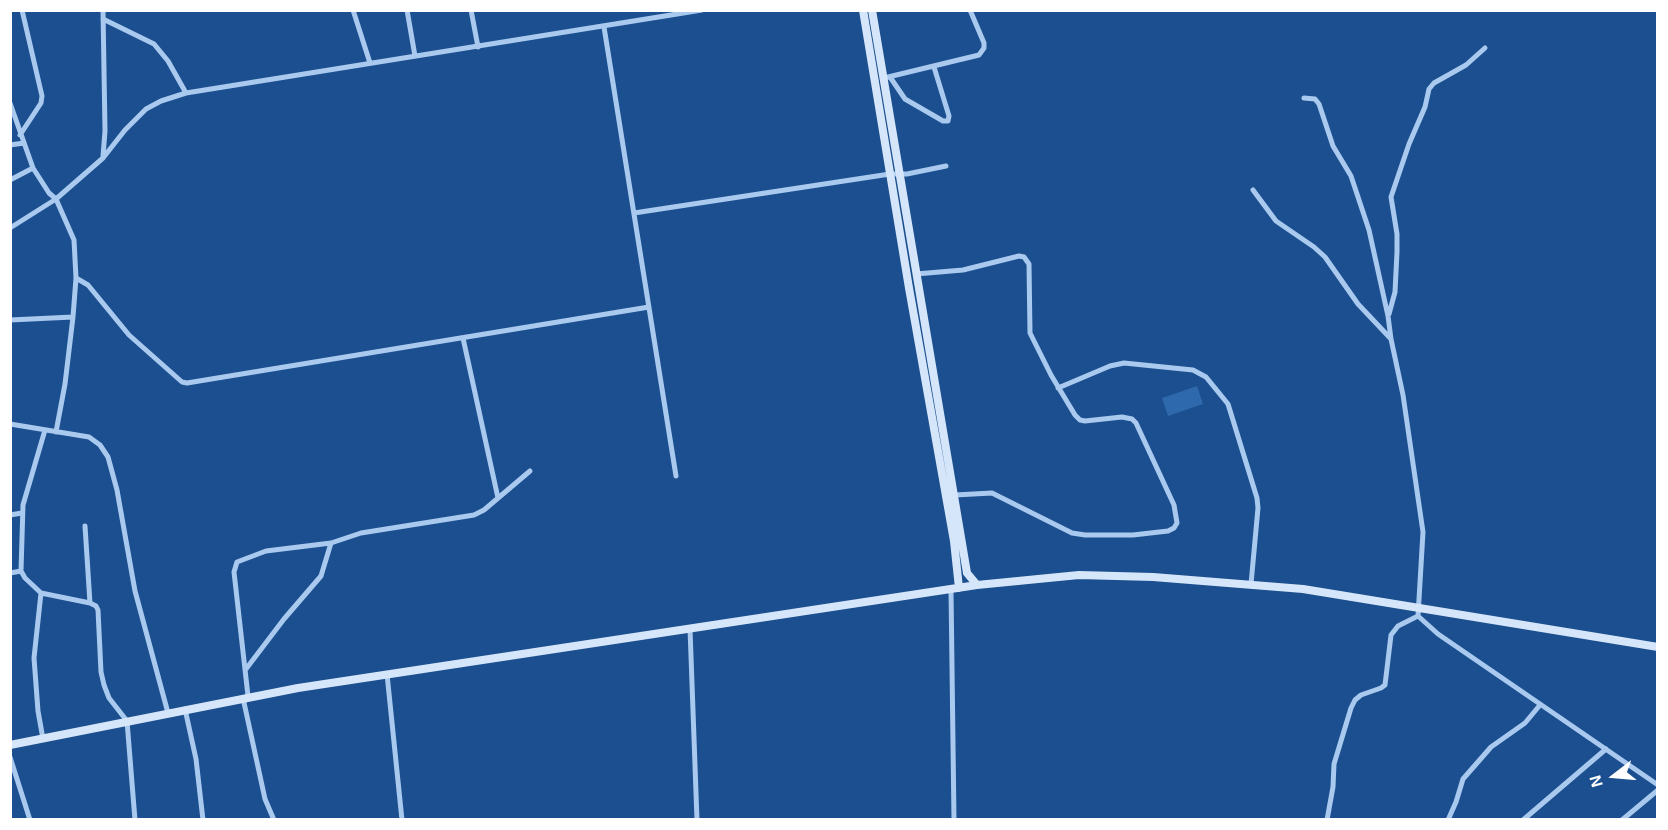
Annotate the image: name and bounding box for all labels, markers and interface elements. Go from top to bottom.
north arrow [1584,746,1644,806]
text: N [1586,773,1606,789]

